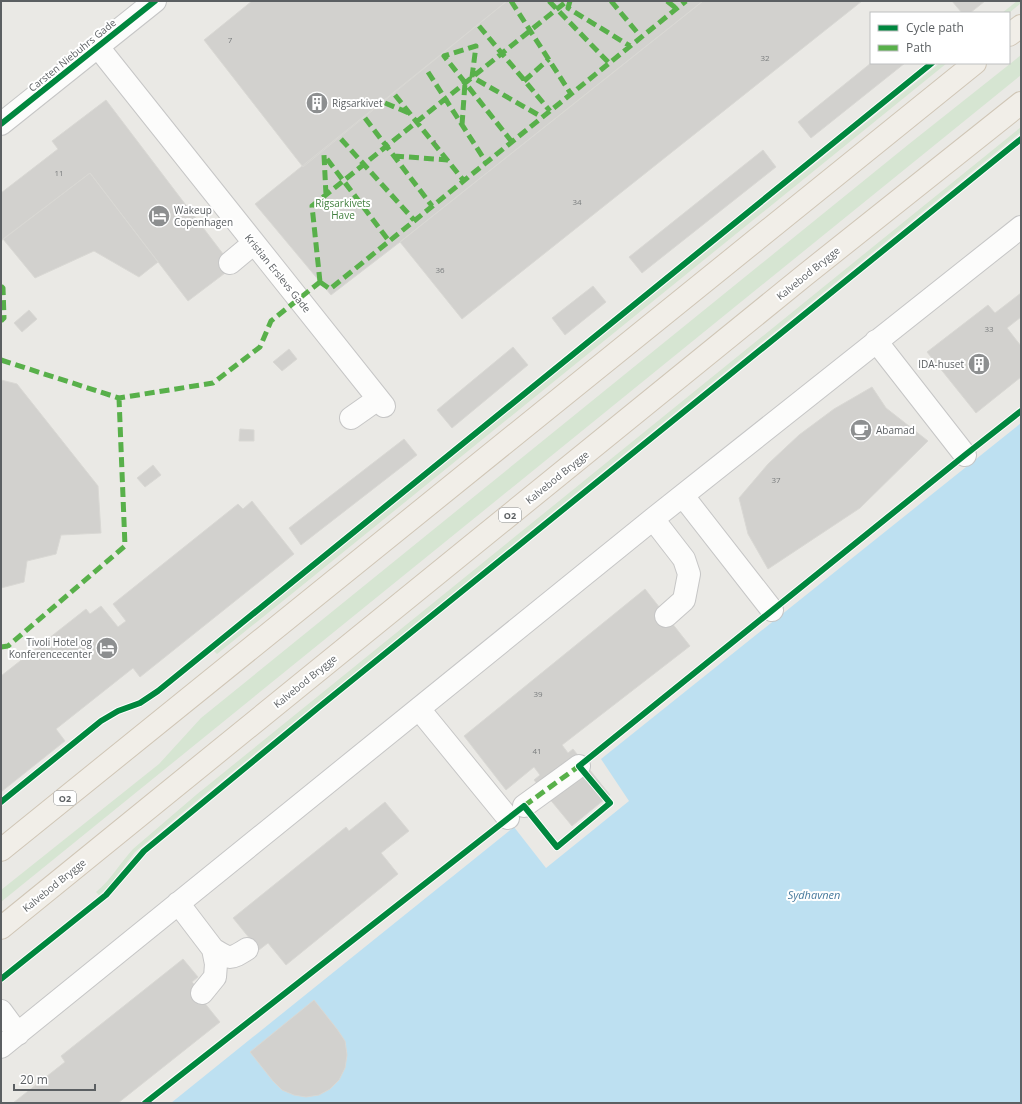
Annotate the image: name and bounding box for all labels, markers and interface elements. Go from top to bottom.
legend [870,12,1010,64]
street label: Carsten Niebuhrs Gade [25,15,119,95]
text: Cycle path [906,19,964,36]
house number: 7 [228,34,233,45]
text: Path [906,39,932,56]
house number: 32 [760,52,770,63]
building icon: Rigsarkivet [304,90,330,116]
place label: Rigsarkivet [332,96,383,110]
house number: 1 [433,136,437,147]
house number: 11 [54,167,64,178]
park label: Rigsarkivets Have [315,196,371,222]
house number: 34 [572,196,582,207]
hotel icon: Wakeup Copenhagen [146,203,172,229]
place label: Wakeup Copenhagen [174,203,233,229]
street label: Kristian Erslevs Gade [242,231,314,316]
street label: Kalvebod Brygge [773,243,843,303]
house number: 36 [435,264,445,275]
house number: 33 [984,323,994,334]
building icon: IDA-huset [966,351,992,377]
place label: IDA-huset [918,357,964,371]
cafe icon: Abamad [848,417,874,443]
place label: Abamad [876,423,915,437]
street label: Kalvebod Brygge [522,447,592,507]
house number: 37 [771,474,781,485]
road number: O2 [499,508,521,522]
place label: Tivoli Hotel og Konferencecenter [9,635,93,661]
hotel icon: Tivoli Hotel og Konferencecenter [94,635,120,661]
street label: Kalvebod Brygge [270,651,340,711]
house number: 39 [533,688,543,699]
house number: 41 [532,745,542,756]
road number: O2 [54,791,76,805]
street label: Kalvebod Brygge [19,855,89,915]
water label: Sydhavnen [788,887,840,902]
scale bar [14,1066,95,1092]
text: 20 m [20,1071,48,1088]

